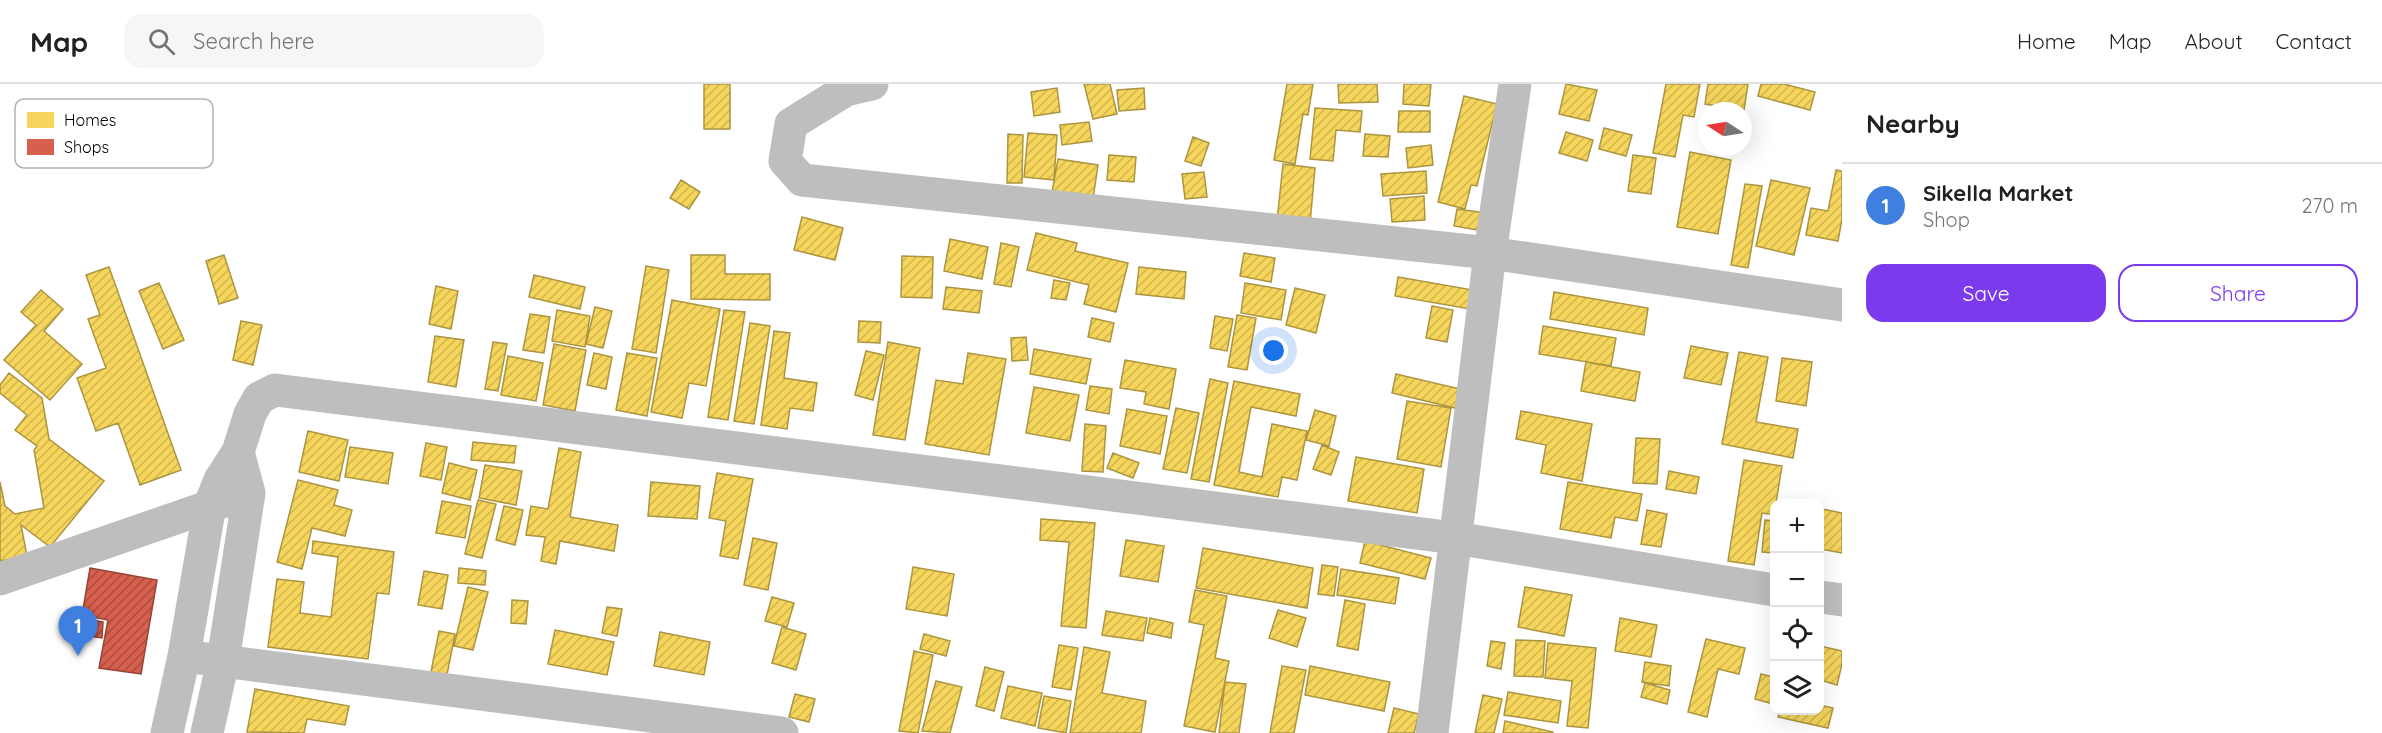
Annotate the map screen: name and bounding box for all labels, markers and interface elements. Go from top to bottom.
search box [124,14,544,68]
text: Map [30,24,88,59]
icon: search [145,25,178,58]
text: Search here [193,27,315,55]
text: Home [2017,28,2076,54]
text: Map [2109,28,2152,54]
text: About [2185,28,2243,54]
text: Contact [2276,28,2352,54]
legend [15,99,213,168]
north arrow [1698,102,1752,156]
text: Nearby [1866,107,1960,140]
text: Homes [64,110,116,130]
text: Shops [64,137,109,157]
text: Sikella Market [1923,179,2074,207]
text: 1 [1882,193,1889,218]
text: 270 m [2301,193,2358,218]
text: Shop [1923,207,1970,232]
button: Save [1866,264,2106,322]
button: Share [2118,264,2358,322]
your location [1259,336,1288,365]
map controls [1770,499,1824,715]
button: + [1770,499,1824,553]
button: − [1770,553,1824,607]
pin: 1 [58,606,98,656]
button: locate [1770,607,1824,661]
button: layers [1770,661,1824,715]

